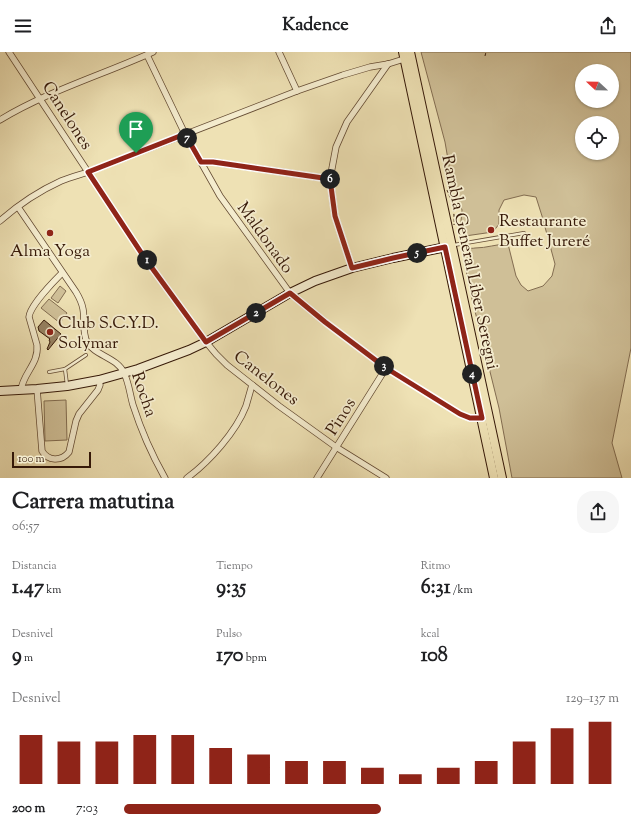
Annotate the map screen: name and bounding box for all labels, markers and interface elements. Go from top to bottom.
text: Kadence [282,13,349,39]
icon: menu [12,15,34,37]
icon: share [597,15,619,37]
north arrow [575,64,619,108]
map controls [575,64,619,160]
street label: Canelones [35,77,98,155]
pin [119,112,153,153]
button: locate [575,116,619,160]
icon: arrive [125,118,147,140]
pin: 7 [177,128,197,148]
text: 7 [184,130,190,146]
street label: Rambla General Liber Seregni [435,153,504,372]
pin: 6 [320,169,340,189]
text: 6 [327,171,333,187]
street label: Maldonado [230,197,299,279]
place label: Restaurante Buffet Jureré [499,210,590,254]
marker: Restaurante Buffet Jureré [486,225,496,235]
marker: Alma Yoga [45,228,55,238]
place label: Alma Yoga [10,240,90,264]
pin: 5 [407,243,427,263]
text: 5 [415,245,419,261]
pin: 1 [137,250,157,270]
text: 1 [145,252,149,268]
pin: 2 [246,303,266,323]
text: 2 [253,305,259,321]
place label: Club S.C.Y.D. Solymar [58,312,159,356]
marker: Club S.C.Y.D. Solymar [45,327,55,337]
street label: Canelones [228,345,304,412]
pin: 3 [374,356,394,376]
text: 3 [382,358,386,374]
pin: 4 [462,364,482,384]
text: 4 [469,366,475,382]
street label: Rocha [124,369,162,421]
street label: Pinos [321,393,363,440]
scale bar [12,450,91,469]
text: 100 m [18,451,45,467]
text: Carrera matutina [12,487,174,519]
button: share [577,491,619,533]
text: 06:57 [12,518,40,536]
text: Distancia [12,558,57,574]
text: Tiempo [216,558,253,574]
text: Ritmo [421,558,450,574]
text: 1.47 [12,574,44,603]
text: 9:35 [216,574,246,603]
text: 6:31 [421,574,450,603]
text: km [44,582,61,598]
text: /km [450,582,473,598]
text: Desnivel [12,626,53,642]
text: Pulso [216,626,242,642]
text: kcal [421,626,440,642]
text: 9 [12,642,22,671]
text: 170 [216,642,243,671]
text: 108 [421,642,448,671]
text: m [22,650,33,666]
text: bpm [243,650,267,666]
text: Desnivel [12,690,61,708]
text: 129–137 m [566,690,619,708]
text: 200 m [12,800,45,818]
text: 7:03 [76,800,98,818]

